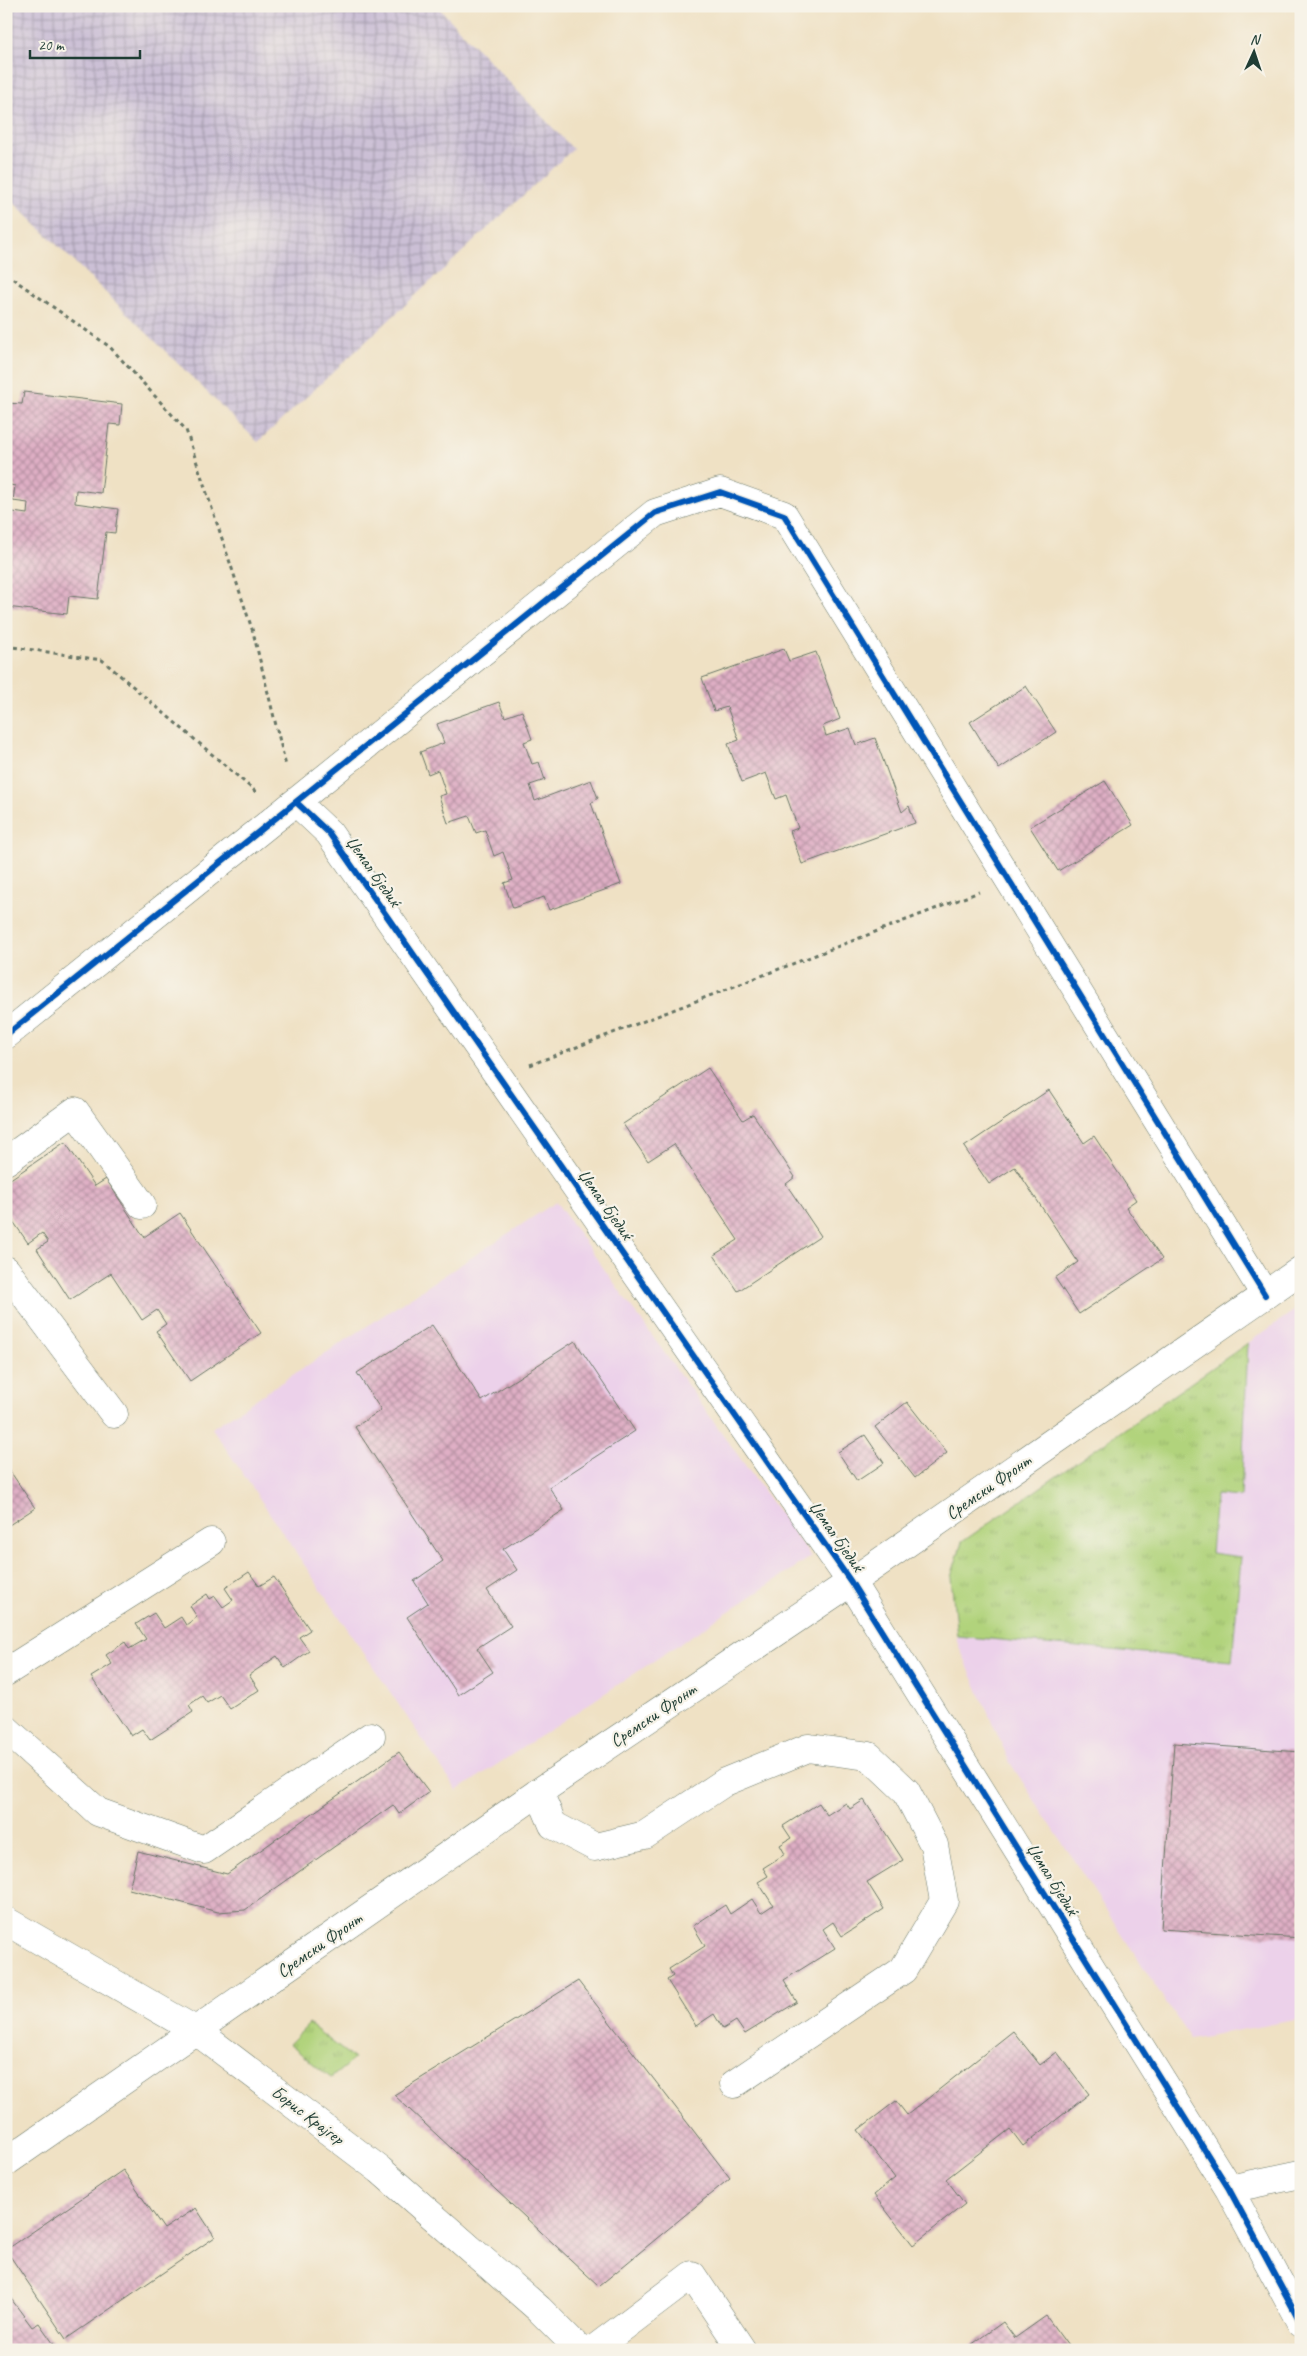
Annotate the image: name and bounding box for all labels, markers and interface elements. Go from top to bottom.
scale bar [30,28,140,60]
north arrow [1230,28,1280,78]
text: N [1250,31,1262,48]
text: 20 m [38,36,65,55]
street label: Џемал Бједиќ [342,831,408,912]
street label: Џемал Бједиќ [574,1164,640,1245]
street label: Сремски Фронт [941,1449,1036,1524]
street label: Џемал Бједиќ [805,1496,871,1577]
street label: Сремски Фронт [606,1677,702,1752]
street label: Џемал Бједиќ [1022,1838,1085,1921]
street label: Сремски Фронт [272,1907,367,1982]
street label: Борис Крајгер [267,2081,350,2150]

